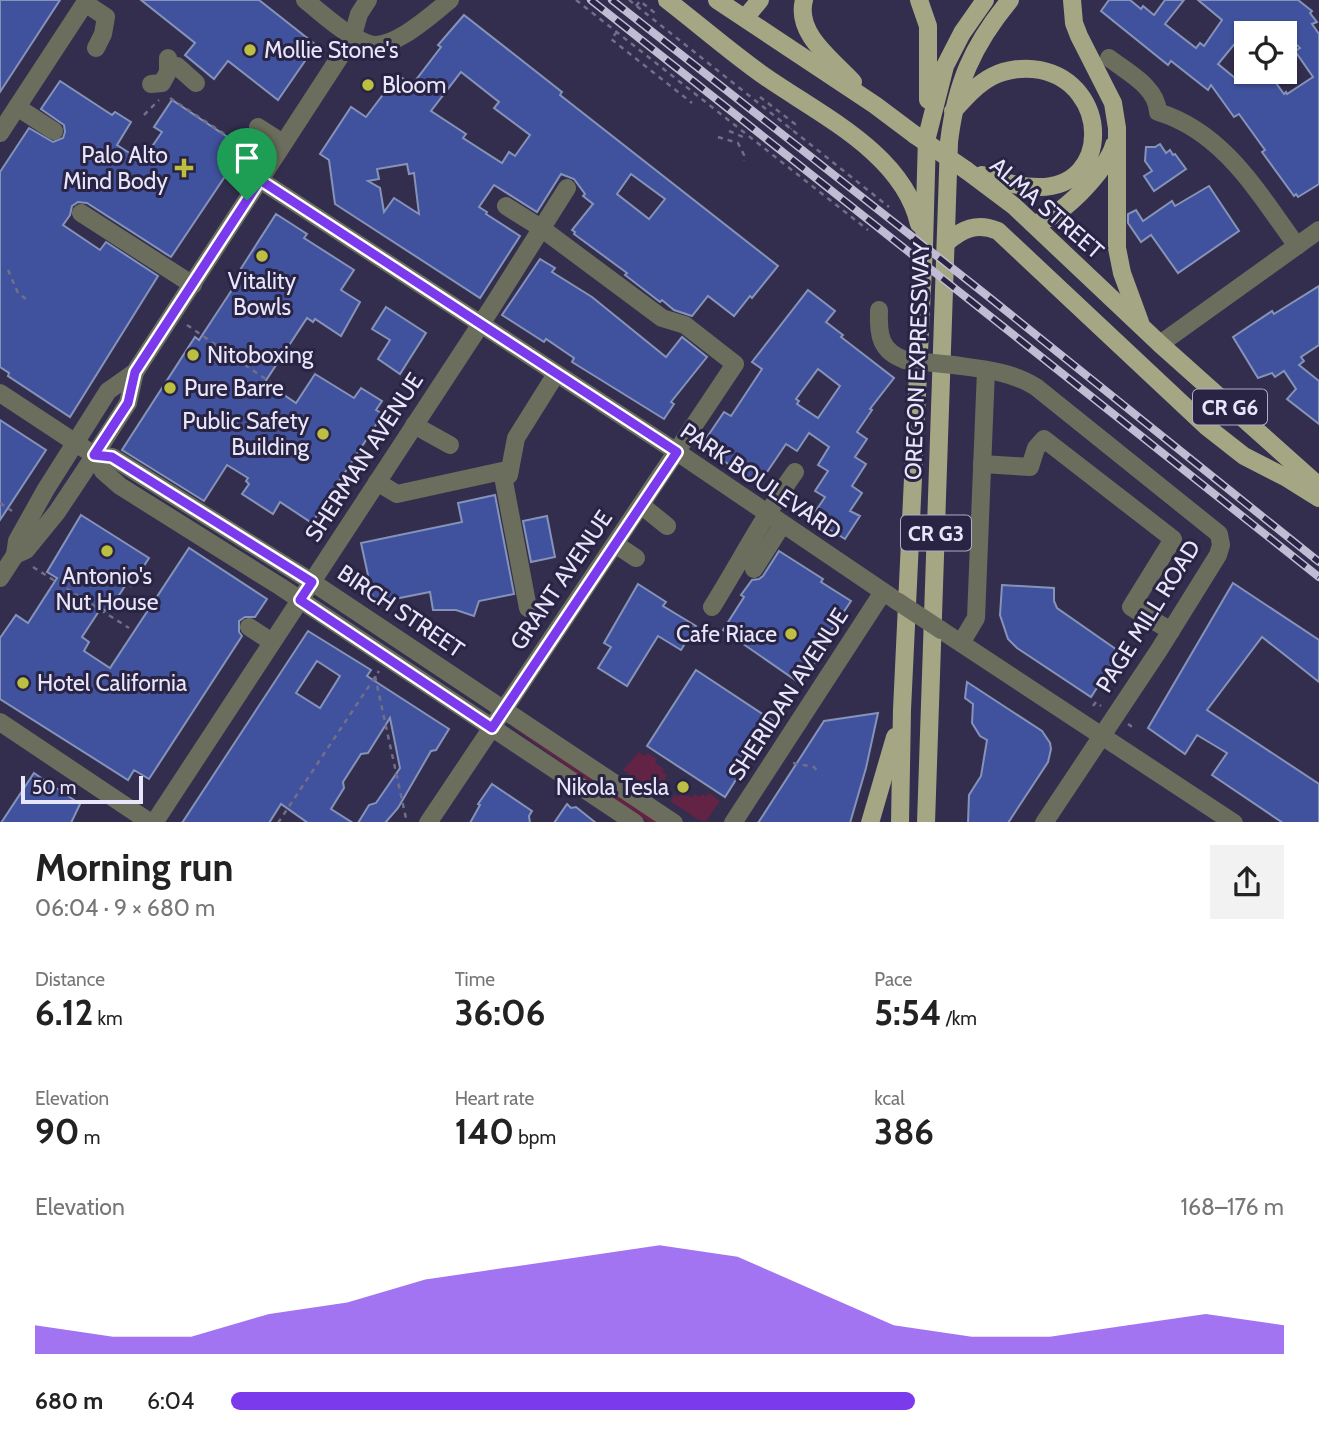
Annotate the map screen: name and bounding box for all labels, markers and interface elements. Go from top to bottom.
map controls [1234,21,1297,84]
button: locate [1234,21,1297,84]
place label: Mollie Stone's [264,36,399,64]
marker: Mollie Stone's [242,42,258,58]
place label: Bloom [382,71,446,99]
marker: Bloom [360,77,376,93]
pin [217,128,277,200]
icon: arrive [228,139,266,177]
place label: Palo Alto Mind Body [63,141,168,195]
street label: ALMA STREET [985,151,1109,265]
marker: Palo Alto Mind Body [174,158,194,178]
street label: OREGON EXPRESSWAY [899,241,935,481]
marker: Vitality Bowls [254,248,270,264]
place label: Vitality Bowls [228,267,297,321]
place label: Nitoboxing [207,341,314,369]
marker: Nitoboxing [185,347,201,363]
street label: SHERMAN AVENUE [299,367,429,547]
place label: Pure Barre [184,374,284,402]
marker: Pure Barre [162,380,178,396]
road number: CR G6 [1193,390,1267,424]
place label: Public Safety Building [182,407,310,461]
street label: PARK BOULEVARD [675,417,847,545]
marker: Public Safety Building [315,426,331,442]
street label: GRANT AVENUE [504,505,618,655]
road number: CR G3 [901,516,971,550]
street label: PAGE MILL ROAD [1090,535,1206,697]
marker: Antonio's Nut House [99,543,115,559]
street label: BIRCH STREET [333,558,469,664]
place label: Antonio's Nut House [56,562,159,616]
street label: SHERIDAN AVENUE [722,603,854,785]
place label: Cafe Riace [676,620,777,648]
marker: Cafe Riace [783,626,799,642]
place label: Hotel California [37,669,187,697]
marker: Hotel California [15,675,31,691]
place label: Nikola Tesla [556,773,669,801]
scale bar [21,774,144,805]
text: 50 m [32,776,76,799]
marker: Nikola Tesla [675,779,691,795]
text: Morning run [35,844,234,891]
button: share [1210,845,1284,919]
text: 06:04 · 9 × 680 m [35,894,215,922]
text: Distance [35,968,105,991]
text: Time [455,968,495,991]
text: Pace [874,968,912,991]
text: 6.12 [35,991,93,1034]
text: 36:06 [455,991,545,1034]
text: 5:54 [874,991,941,1034]
text: km [93,1007,123,1030]
text: /km [941,1007,977,1030]
text: Elevation [35,1087,109,1110]
text: Heart rate [455,1087,534,1110]
text: kcal [874,1087,905,1110]
text: 90 [35,1110,79,1153]
text: 140 [455,1110,514,1153]
text: 386 [874,1110,934,1153]
text: m [79,1126,100,1149]
text: bpm [514,1126,556,1149]
text: Elevation [35,1193,125,1221]
text: 168–176 m [1180,1193,1284,1221]
text: 680 m [35,1387,103,1415]
text: 6:04 [147,1387,194,1415]

